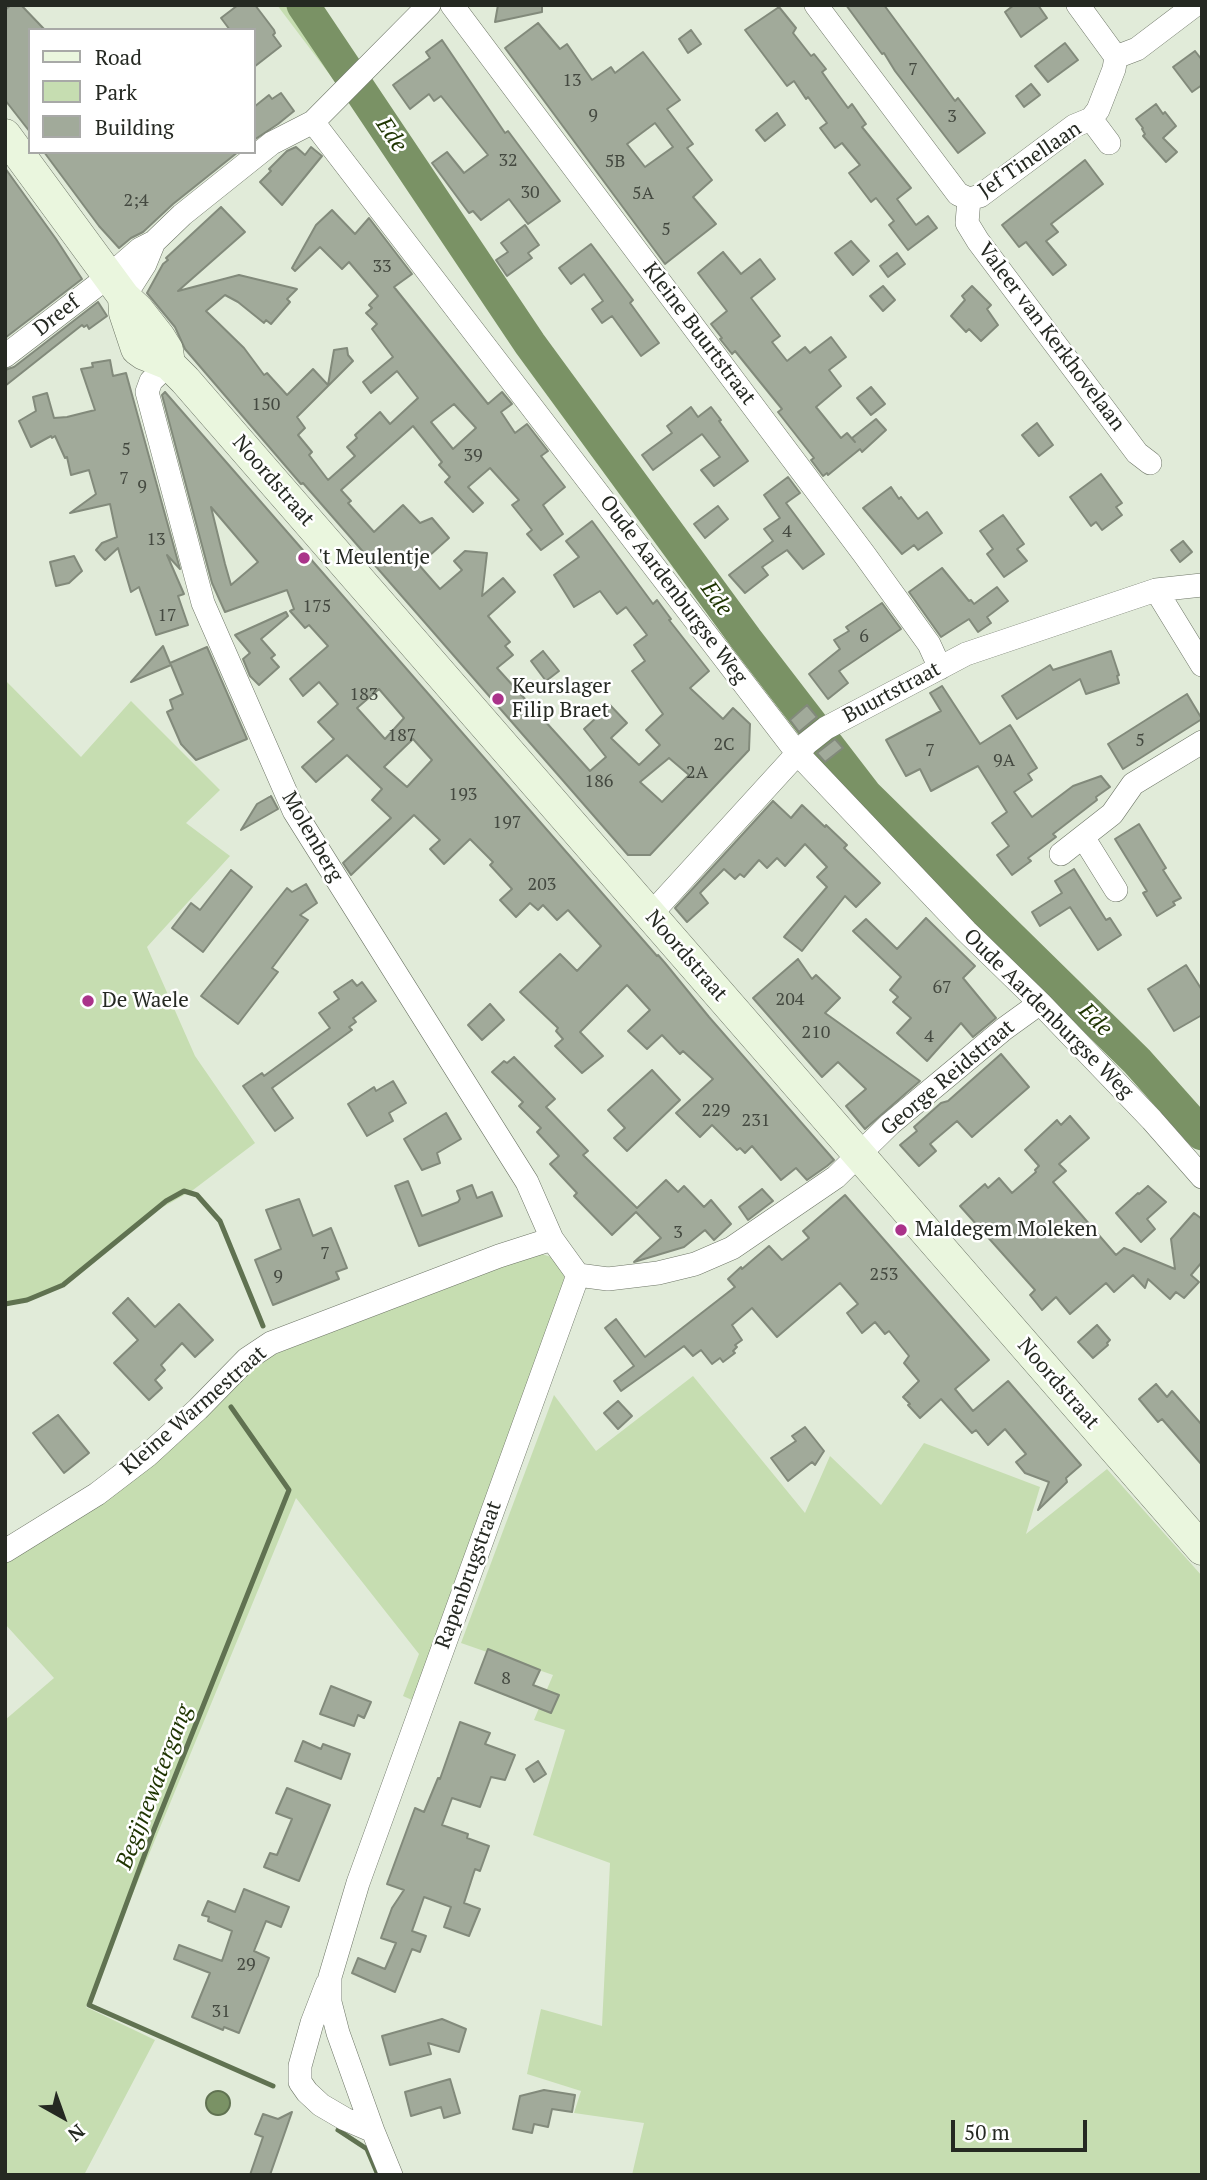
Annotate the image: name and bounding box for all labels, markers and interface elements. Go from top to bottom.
legend [28,28,256,154]
text: Road [95,43,142,71]
house number: 7 [908,59,918,81]
house number: 13 [562,70,582,92]
text: Park [95,78,137,106]
house number: 9 [588,105,598,127]
house number: 3 [947,106,957,128]
water label: Ede [370,112,412,158]
text: Building [95,113,174,141]
street label: Jef Tinellaan [974,116,1086,204]
house number: 32 [498,150,518,172]
house number: 5B [605,151,625,173]
house number: 30 [520,182,540,204]
house number: 5A [632,183,654,205]
house number: 2;4 [123,190,149,212]
house number: 5 [661,219,671,241]
street label: Valeer van Kerkhovelaan [972,238,1130,436]
house number: 33 [372,256,392,278]
street label: Kleine Buurtstraat [637,258,761,410]
street label: Dreef [29,290,85,342]
house number: 150 [252,394,280,416]
street label: Noordstraat [227,430,319,532]
house number: 5 [121,439,131,461]
house number: 39 [463,445,483,467]
house number: 7 [119,468,129,490]
house number: 9 [137,476,147,498]
street label: Oude Aardenburgse Weg [594,491,752,689]
house number: 4 [782,521,792,543]
house number: 13 [146,529,166,551]
place label: 't Meulentje [318,545,430,571]
marker: 't Meulentje [296,550,312,566]
water label: Ede [694,576,738,622]
house number: 175 [303,596,331,618]
house number: 17 [157,605,177,627]
house number: 6 [859,626,869,648]
street label: Buurtstraat [839,657,945,729]
place label: Keurslager Filip Braet [512,674,611,724]
house number: 183 [350,684,378,706]
marker: Keurslager Filip Braet [490,691,506,707]
house number: 187 [388,725,416,747]
house number: 5 [1135,730,1145,752]
house number: 2C [713,734,735,756]
house number: 7 [925,740,935,762]
house number: 9A [993,750,1015,772]
house number: 2A [686,762,708,784]
house number: 186 [585,771,613,793]
house number: 193 [449,784,477,806]
street label: Molenberg [276,787,348,887]
house number: 197 [493,812,521,834]
house number: 203 [528,874,556,896]
street label: Noordstraat [640,905,732,1007]
street label: Oude Aardenburgse Weg [958,924,1138,1104]
house number: 67 [932,977,952,999]
place label: De Waele [102,988,189,1014]
house number: 204 [776,989,804,1011]
marker: De Waele [80,993,96,1009]
water label: Ede [1073,998,1117,1042]
street label: George Reidstraat [876,1015,1020,1141]
house number: 210 [802,1022,830,1044]
house number: 4 [924,1026,934,1048]
house number: 229 [702,1100,730,1122]
house number: 231 [742,1110,770,1132]
place label: Maldegem Moleken [915,1217,1098,1243]
house number: 3 [673,1222,683,1244]
marker: Maldegem Moleken [893,1222,909,1238]
house number: 7 [320,1243,330,1265]
house number: 253 [870,1264,898,1286]
house number: 9 [273,1266,283,1288]
street label: Noordstraat [1012,1333,1104,1435]
street label: Kleine Warmestraat [116,1341,272,1481]
street label: Rapenbrugstraat [431,1498,507,1652]
house number: 8 [501,1668,511,1690]
water label: Begijnewatergang [111,1701,199,1873]
house number: 29 [236,1954,256,1976]
house number: 31 [211,2001,231,2023]
north arrow [28,2082,98,2152]
scale bar [955,2106,1092,2150]
text: 50 m [964,2118,1010,2146]
text: N [63,2119,90,2148]

